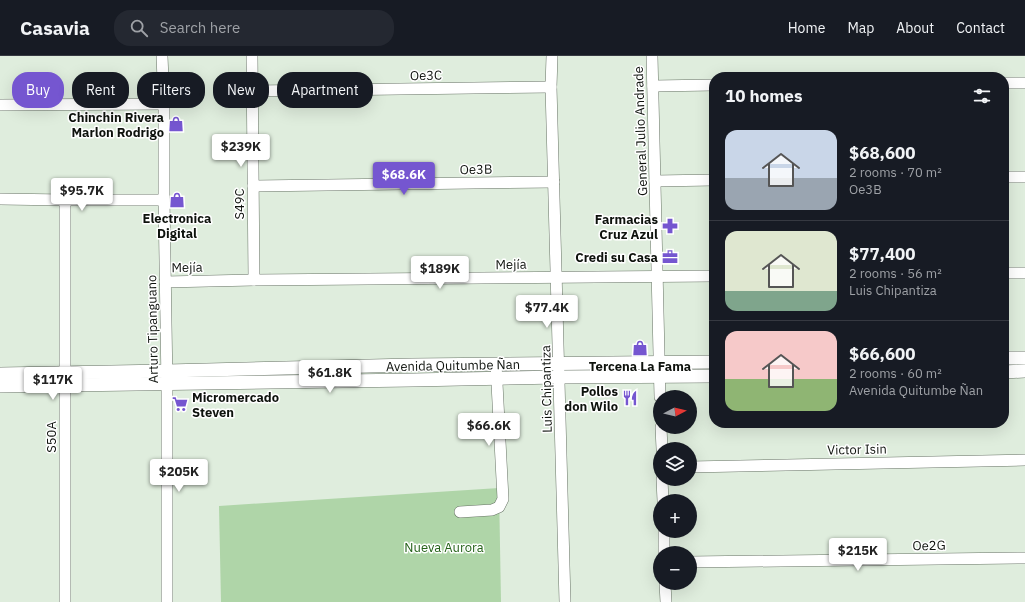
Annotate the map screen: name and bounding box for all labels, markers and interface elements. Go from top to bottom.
search box [114,10,394,46]
text: Casavia [20,16,90,40]
icon: search [128,17,150,39]
text: Search here [160,18,240,37]
text: Home [788,19,825,37]
text: Map [847,19,874,37]
text: About [896,19,934,37]
text: Contact [956,19,1005,37]
street label: General Julio Andrade [630,66,651,196]
street label: Oe3C [410,67,442,84]
chip: Buy [12,72,64,108]
chip: Rent [72,72,129,108]
chip: Filters [137,72,205,108]
chip: New [213,72,269,108]
chip: Apartment [277,72,373,108]
text: 10 homes [725,85,802,107]
icon: filters [971,85,993,107]
place label: Chinchin Rivera Marlon Rodrigo [68,109,164,141]
shop icon: Chinchin Rivera Marlon Rodrigo [167,115,185,133]
pin: $239K [213,134,269,168]
text: $239K [221,138,261,155]
text: $68,600 [849,142,916,164]
icon: home [757,146,805,194]
street label: Oe3B [460,161,492,178]
pin: $68.6K [371,162,437,196]
text: 2 rooms · 70 m² [849,164,942,181]
text: $68.6K [382,166,426,183]
pin: $95.7K [49,178,115,212]
text: Oe3B [849,181,882,198]
text: $95.7K [60,182,104,199]
street label: S49C [231,188,248,220]
shop icon: Electronica Digital [168,191,186,209]
place label: Electronica Digital [143,210,211,242]
place label: Farmacias Cruz Azul [595,211,658,243]
pharmacy icon: Farmacias Cruz Azul [661,217,679,235]
text: $77,400 [849,243,916,265]
icon: home [757,247,805,295]
office icon: Credi su Casa [661,248,679,266]
place label: Credi su Casa [575,249,658,266]
pin: $189K [412,256,468,290]
street label: Mejía [495,256,527,273]
street label: Mejía [171,259,203,276]
text: $189K [420,260,460,277]
text: 2 rooms · 56 m² [849,265,942,282]
street label: Arturo Tipanguano [143,275,162,383]
text: Luis Chipantiza [849,282,937,299]
pin: $77.4K [514,295,580,329]
text: $77.4K [525,299,569,316]
shop icon: Tercena La Fama [631,339,649,357]
text: $66,600 [849,343,916,365]
street label: Luis Chipantiza [537,345,556,433]
icon: home [757,347,805,395]
street label: Avenida Quitumbe Ñan [386,356,520,375]
place label: Tercena La Fama [589,358,691,375]
pin: $61.8K [297,360,363,394]
text: $61.8K [308,364,352,381]
text: 2 rooms · 60 m² [849,365,942,382]
pin: $117K [25,367,81,401]
text: $117K [33,371,73,388]
text: Avenida Quitumbe Ñan [849,382,983,399]
place label: Pollos don Wilo [564,383,618,415]
place label: Micromercado Steven [192,389,279,421]
restaurant icon: Pollos don Wilo [621,389,639,407]
north arrow [653,390,697,434]
map controls [653,390,697,590]
supermarket icon: Micromercado Steven [171,395,189,413]
pin: $66.6K [456,413,522,447]
text: $66.6K [467,417,511,434]
street label: S50A [43,421,60,453]
street label: Victor Isin [827,440,887,459]
button: layers [653,442,697,486]
pin: $205K [151,459,207,493]
text: $205K [159,463,199,480]
button: + [653,494,697,538]
street label: Oe2G [912,537,946,554]
pin: $215K [830,538,886,572]
park label: Nueva Aurora [404,539,484,556]
text: $215K [838,542,878,559]
button: − [653,546,697,590]

